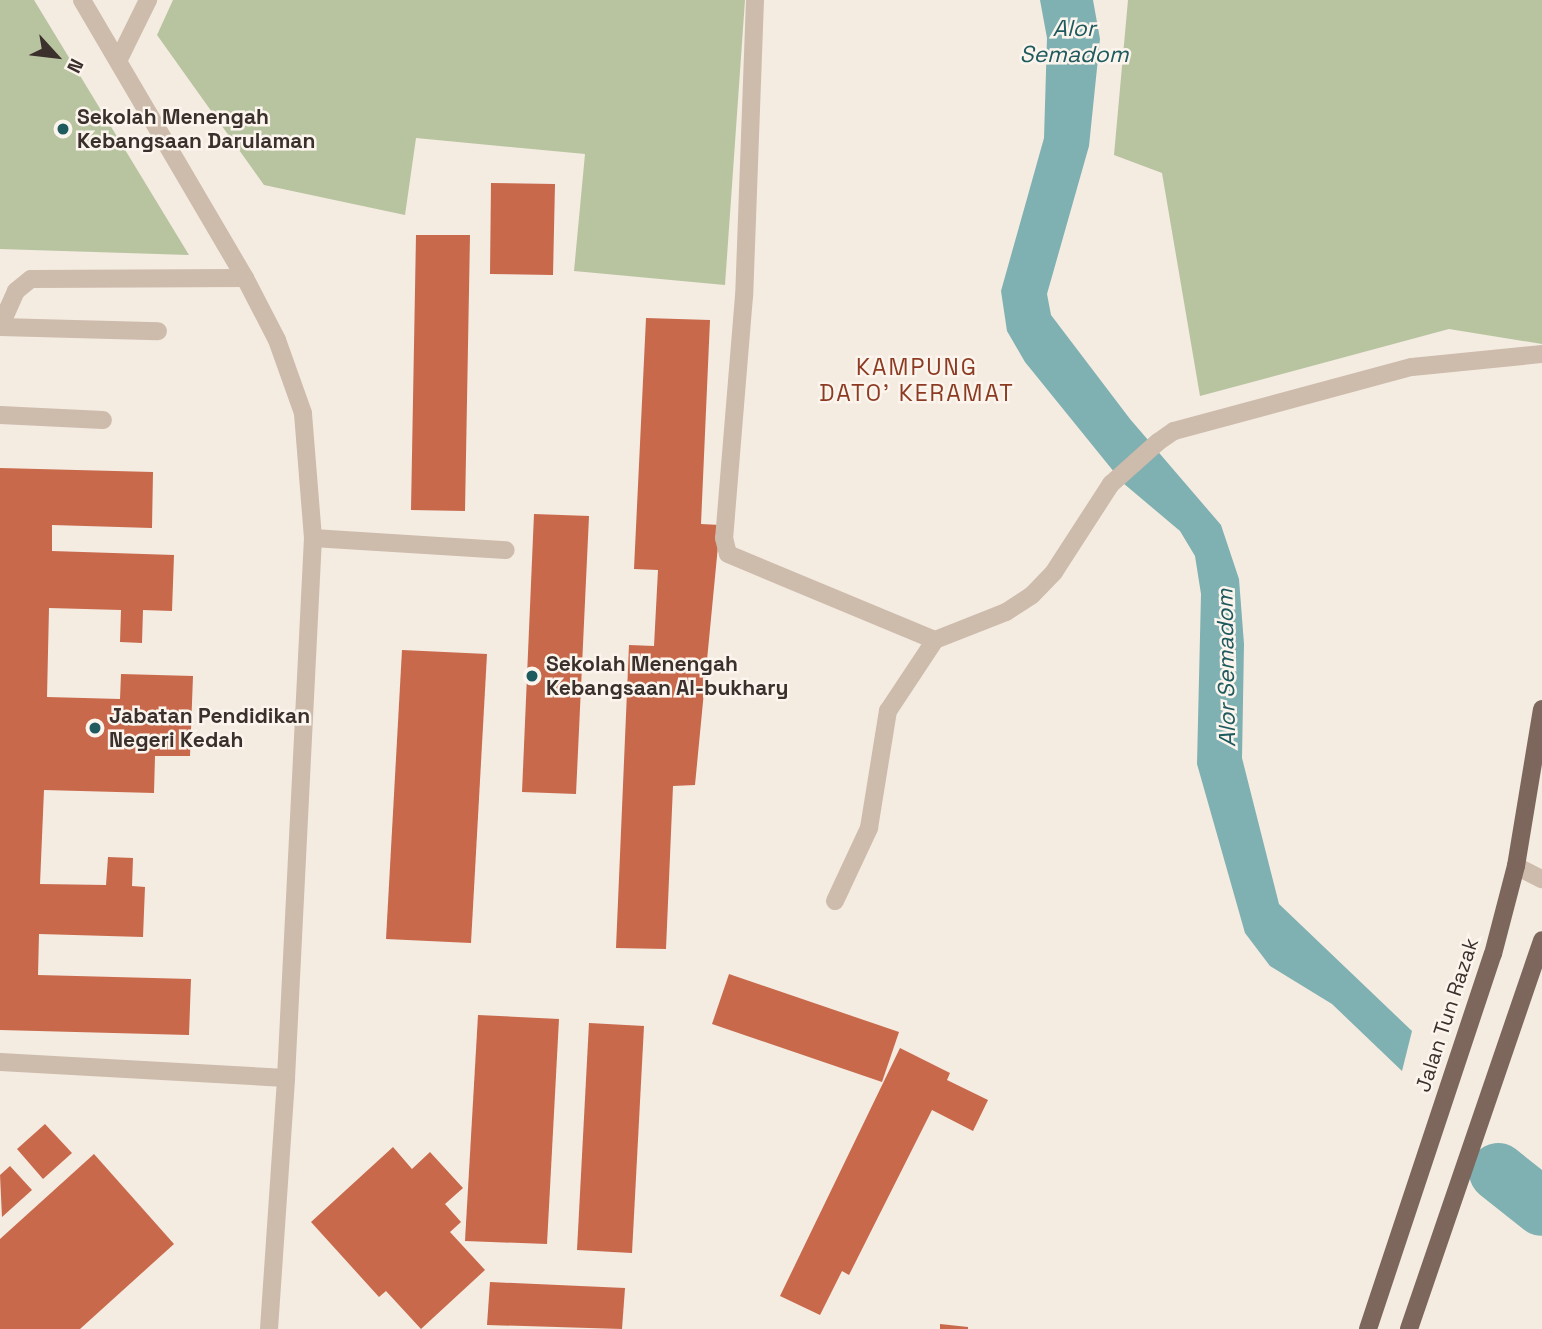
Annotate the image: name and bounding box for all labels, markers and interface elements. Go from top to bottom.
water label: Alor Semadom [1019,14,1129,68]
north arrow [21,21,91,91]
text: N [61,54,89,77]
place label: Sekolah Menengah Kebangsaan Darulaman [77,104,315,154]
marker: Sekolah Menengah Kebangsaan Darulaman [55,121,71,137]
district label: KAMPUNG DATO' KERAMAT [821,353,1013,407]
water label: Alor Semadom [1211,589,1241,747]
place label: Sekolah Menengah Kebangsaan Al-bukhary [546,651,789,701]
marker: Sekolah Menengah Kebangsaan Al-bukhary [524,668,540,684]
place label: Jabatan Pendidikan Negeri Kedah [109,703,310,753]
marker: Jabatan Pendidikan Negeri Kedah [87,720,103,736]
street label: Jalan Tun Razak [1410,935,1484,1095]

